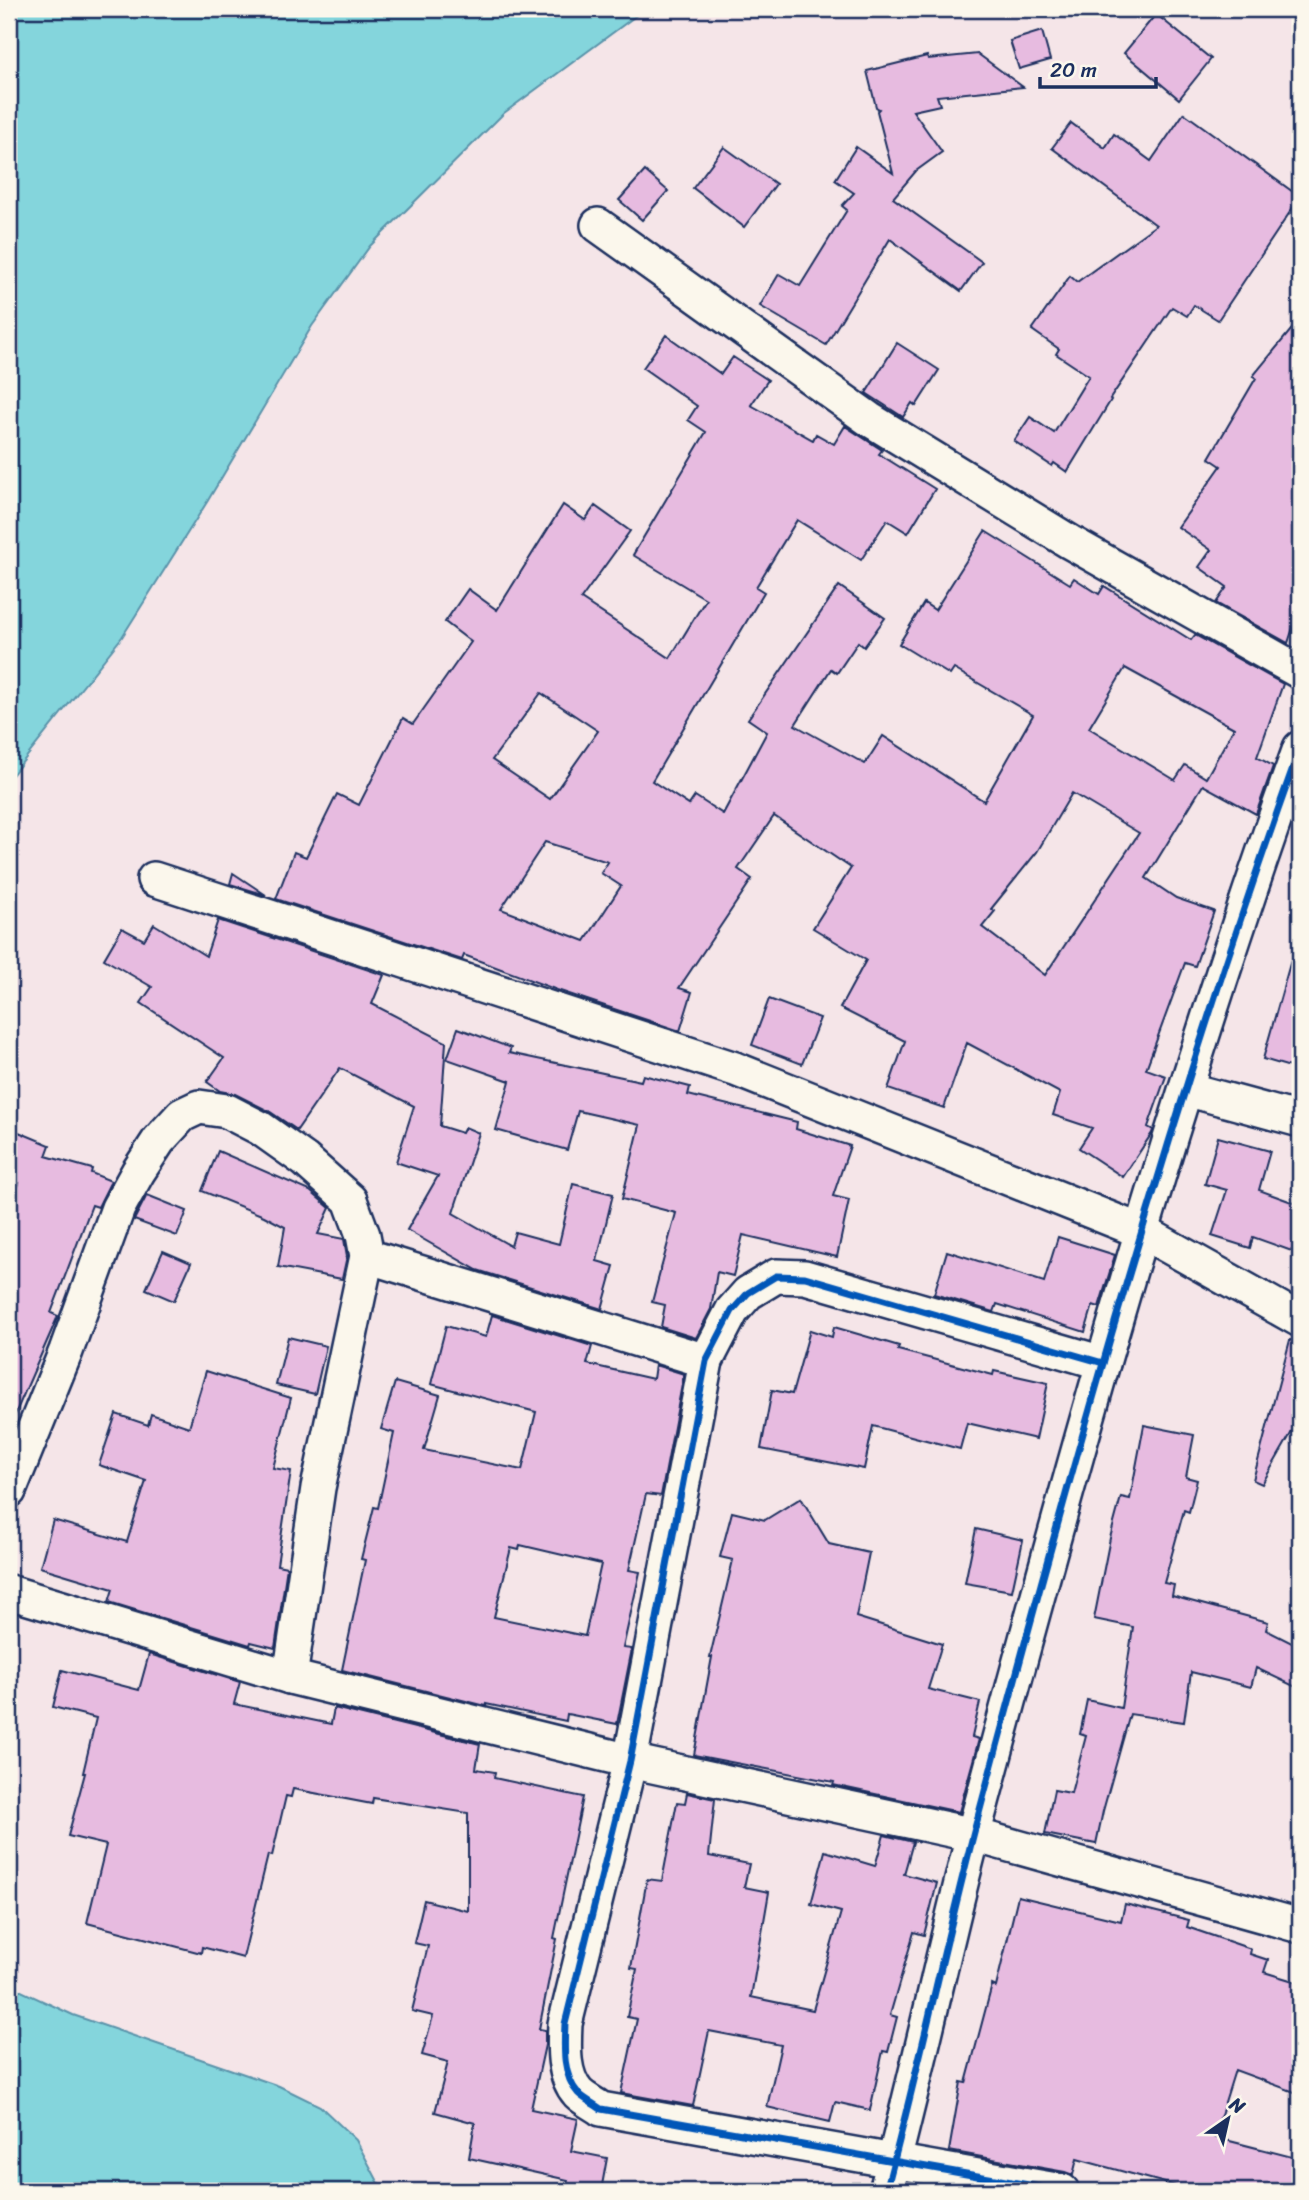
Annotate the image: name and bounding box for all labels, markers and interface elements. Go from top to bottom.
scale bar [1040,46,1155,90]
text: 20 m [1050,51,1097,89]
north arrow [1194,2084,1264,2154]
text: N [1222,2087,1253,2123]

